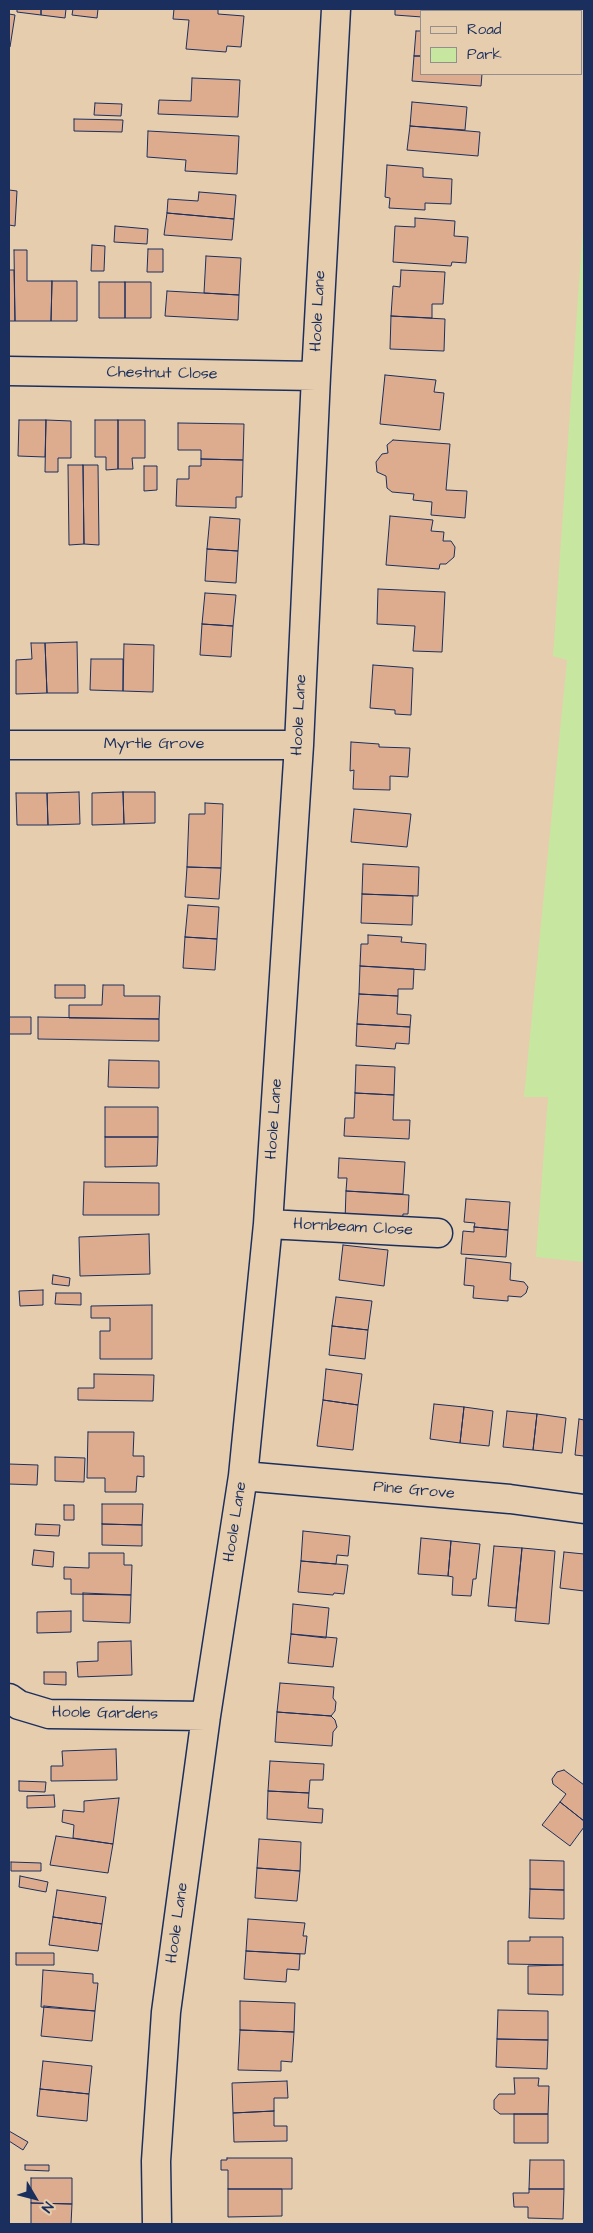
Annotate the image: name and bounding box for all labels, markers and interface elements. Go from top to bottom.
legend [420,10,583,75]
text: Road [467,19,501,40]
text: Park [467,44,502,65]
street label: Hoole Lane [307,270,331,352]
street label: Chestnut Close [106,363,218,385]
street label: Hoole Lane [288,674,312,756]
street label: Myrtle Grove [104,735,204,755]
street label: Hoole Lane [263,1078,287,1160]
street label: Hornbeam Close [293,1215,413,1241]
street label: Pine Grove [373,1478,455,1504]
street label: Hoole Lane [220,1480,252,1564]
street label: Hoole Gardens [52,1703,158,1725]
street label: Hoole Lane [163,1881,193,1965]
north arrow [10,2173,60,2223]
text: N [36,2198,58,2217]

